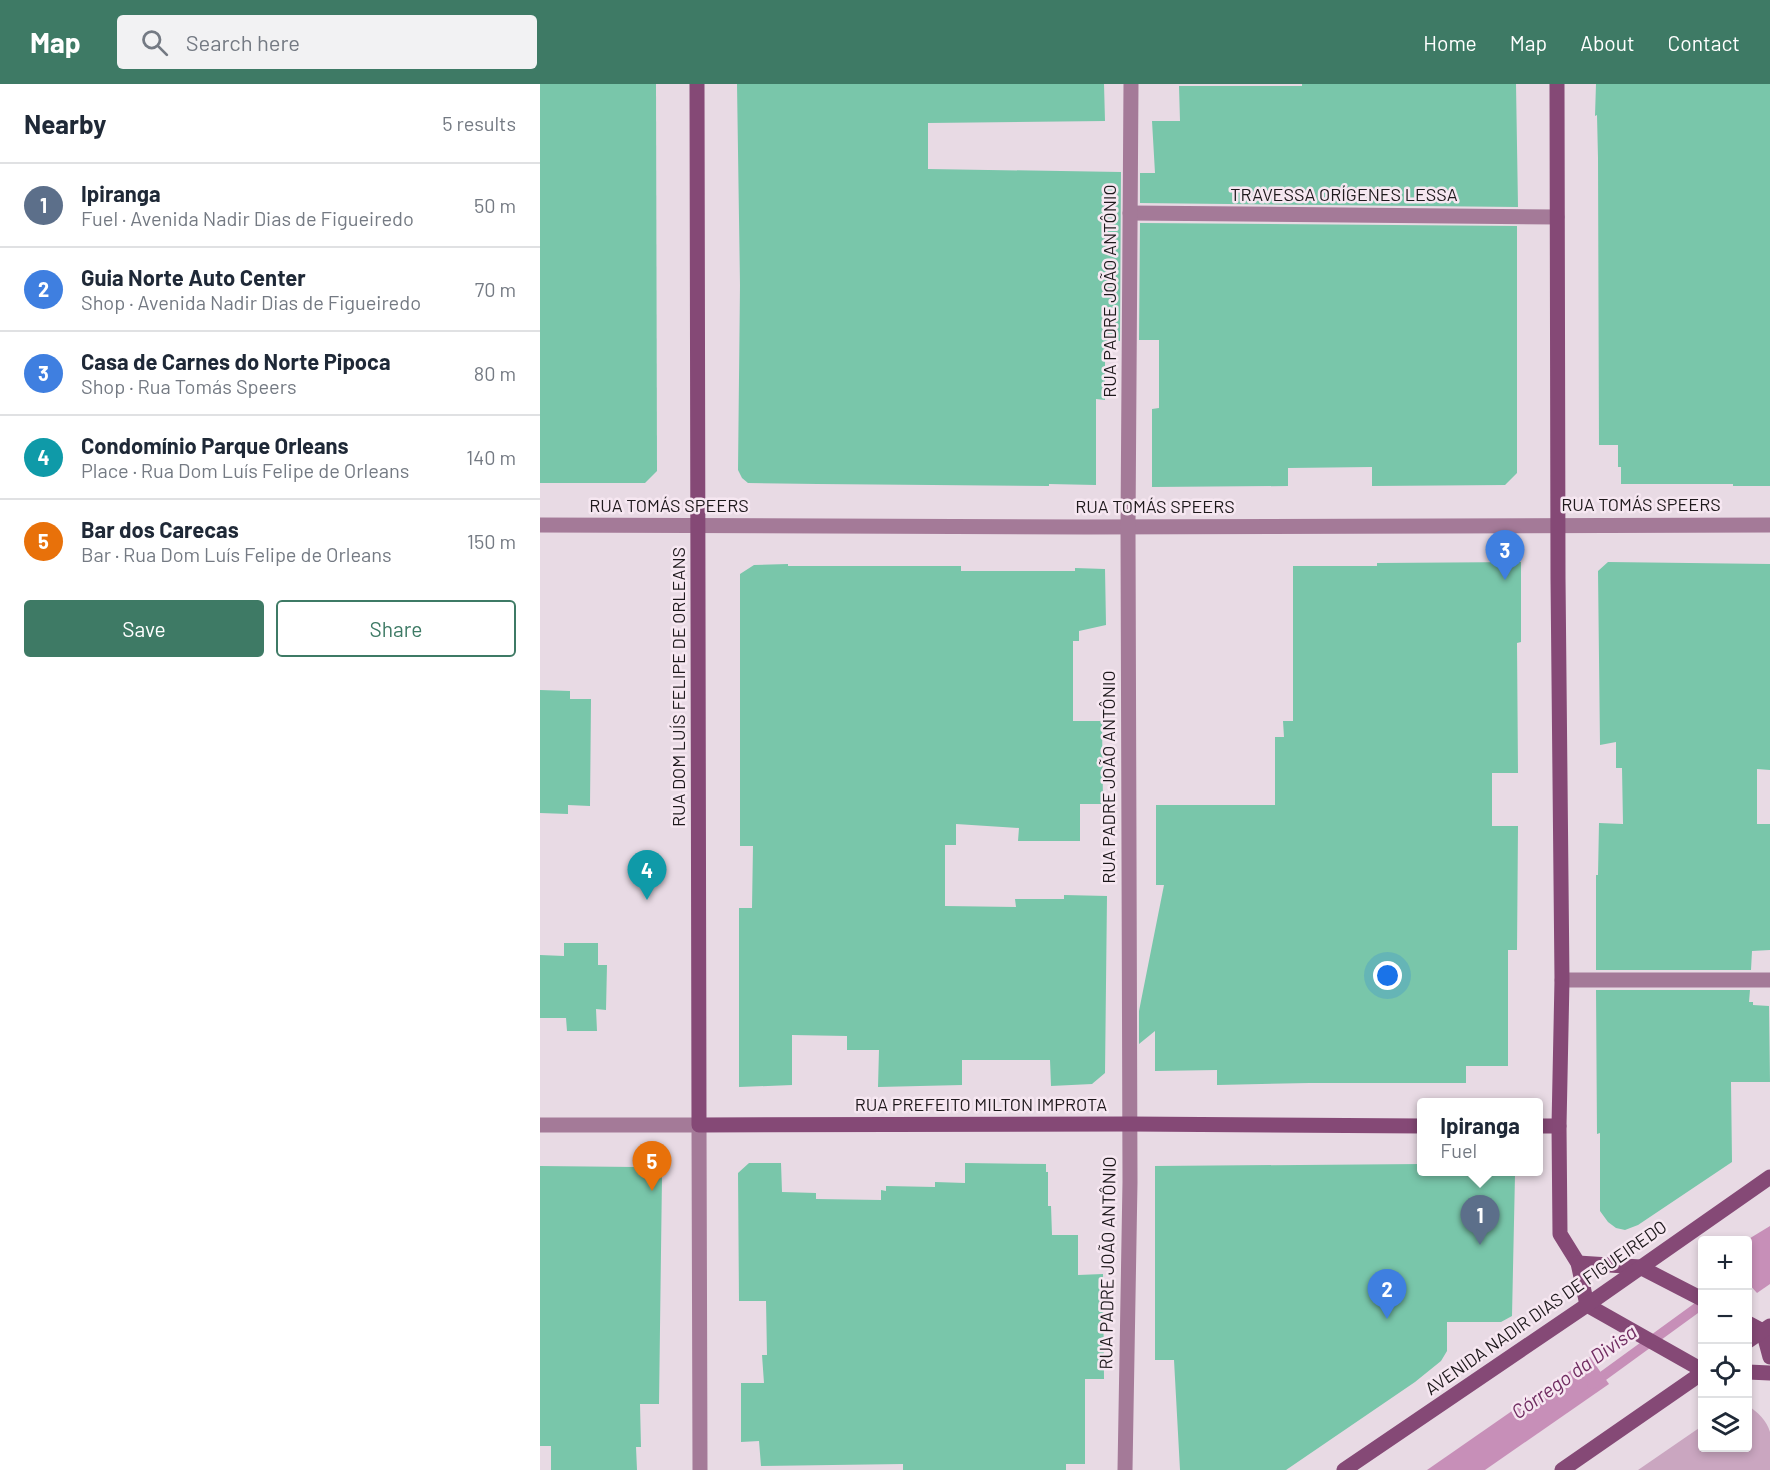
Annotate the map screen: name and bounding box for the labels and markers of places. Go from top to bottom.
pin: 3 [1486,530,1524,580]
pin: 4 [628,850,666,900]
pin: 5 [632,1142,672,1191]
pin: 1 [1460,1196,1500,1245]
pin: 2 [1368,1270,1406,1319]

